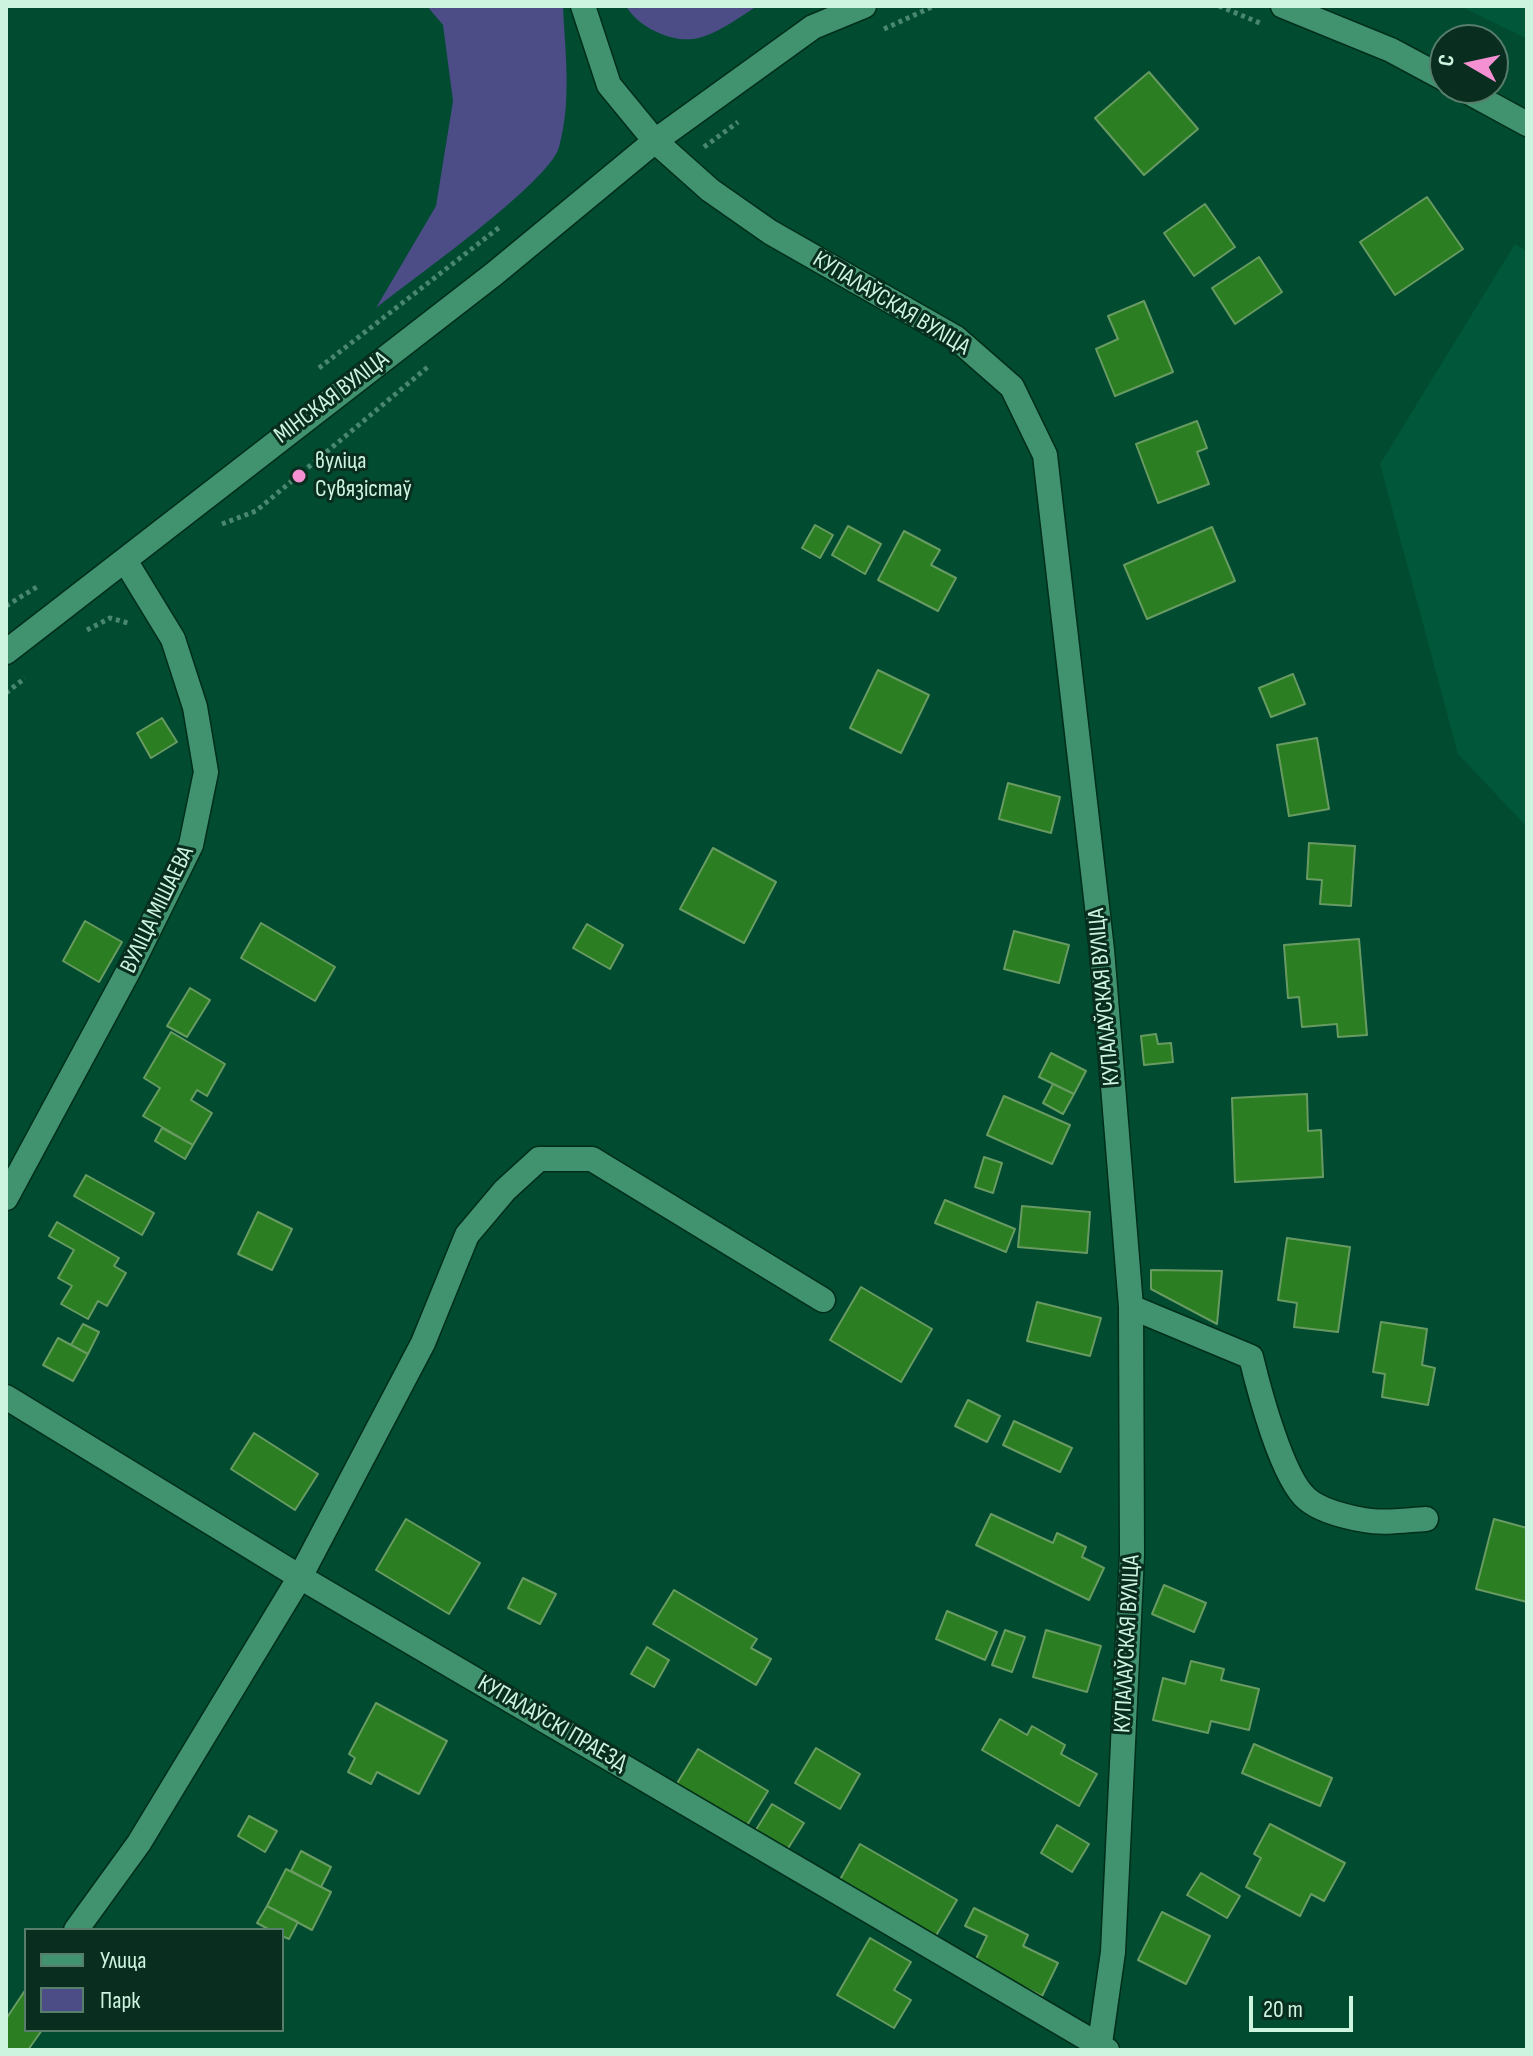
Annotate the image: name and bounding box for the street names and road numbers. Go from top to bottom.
street label: КУПАЛАЎСКАЯ ВУЛІЦА [807,246,975,362]
street label: МІНСКАЯ ВУЛІЦА [269,346,395,450]
street label: ВУЛІЦА МІШАЕВА [115,842,201,978]
street label: КУПАЛАЎСКАЯ ВУЛІЦА [1083,907,1127,1087]
street label: КУПАЛАЎСКАЯ ВУЛІЦА [1109,1554,1147,1734]
street label: КУПАЛАЎСКІ ПРАЕЗД [472,1669,632,1779]

